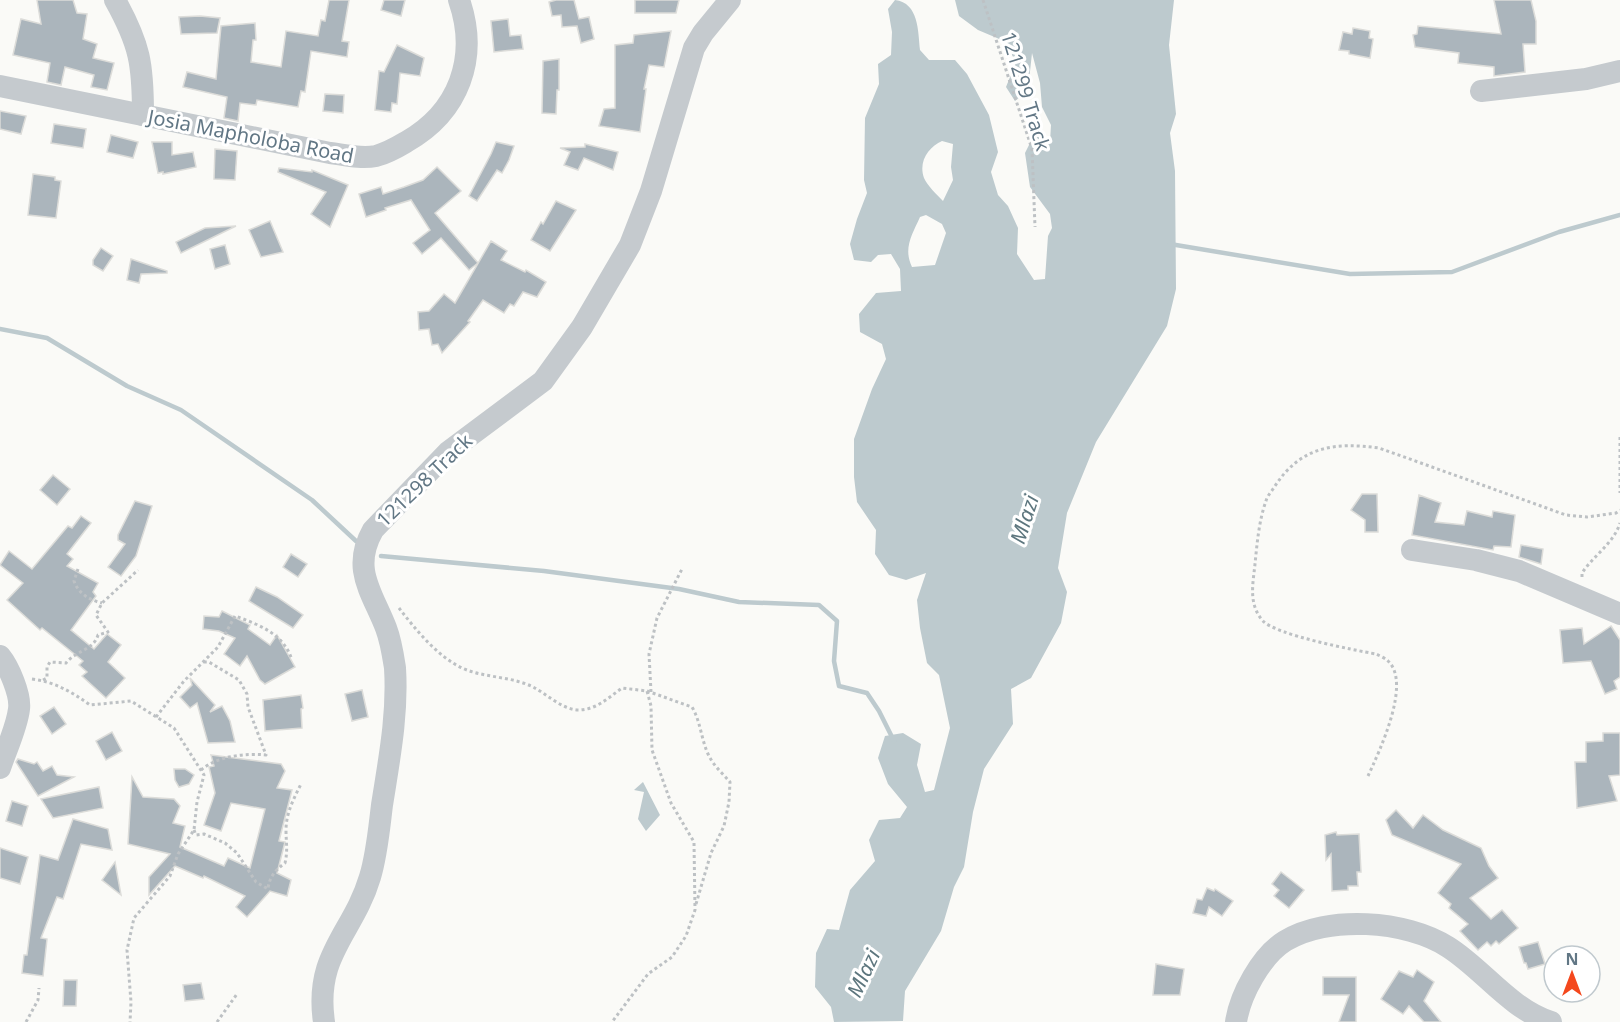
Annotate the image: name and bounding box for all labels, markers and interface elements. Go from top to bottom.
street label: 121299 Track [995,28,1057,154]
street label: Josia Mapholoba Road [144,102,356,169]
street label: 121298 Track [370,427,478,533]
water label: Mlazi [1003,490,1045,547]
water label: Mlazi [840,944,886,1001]
north arrow [1542,944,1602,1004]
text: N [1565,948,1579,970]

